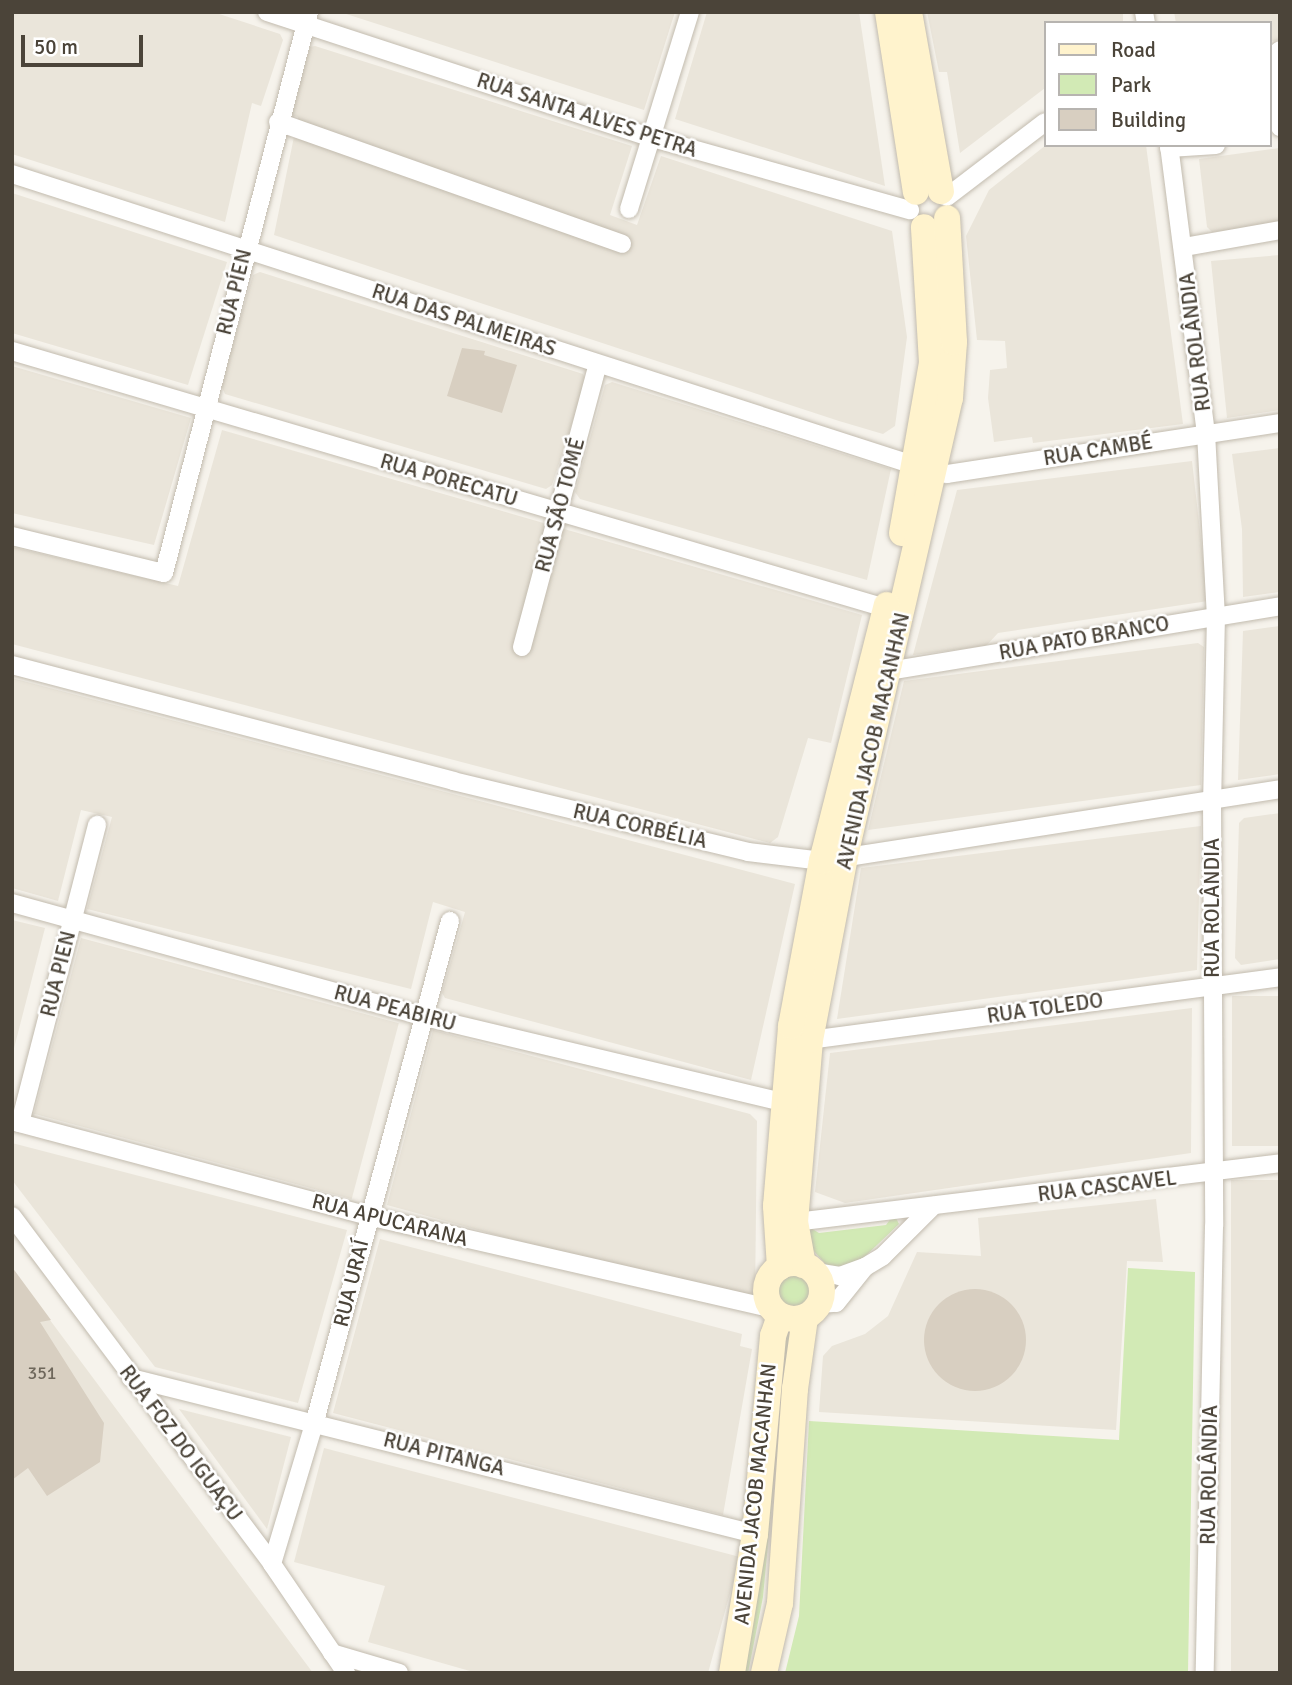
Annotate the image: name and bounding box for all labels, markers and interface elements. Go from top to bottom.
scale bar [24,21,147,65]
legend [1044,21,1271,147]
text: 50 m [34,34,78,60]
text: Road [1111,37,1156,63]
street label: RUA SANTA ALVES PETRA [474,67,700,163]
text: Park [1111,72,1151,98]
text: Building [1111,107,1186,133]
street label: RUA PÍEN [211,246,257,338]
street label: RUA ROLÂNDIA [1174,271,1216,413]
street label: RUA DAS PALMEIRAS [369,278,559,362]
street label: RUA CAMBÉ [1041,429,1155,471]
street label: RUA SÃO TOMÉ [530,435,590,575]
street label: RUA PORECATU [377,448,521,512]
street label: AVENIDA JACOB MACANHAN [831,610,915,872]
street label: RUA PATO BRANCO [997,611,1171,665]
street label: RUA CORBÉLIA [571,798,709,854]
street label: RUA ROLÂNDIA [1199,838,1225,978]
street label: RUA PIEN [35,928,81,1020]
street label: RUA PEABIRU [331,980,459,1036]
street label: RUA TOLEDO [985,987,1105,1029]
street label: RUA CASCAVEL [1036,1165,1178,1207]
street label: RUA APUCARANA [309,1188,471,1252]
street label: RUA URAÍ [328,1237,374,1329]
street label: RUA FOZ DO IGUAÇU [114,1360,248,1526]
house number: 351 [27,1362,57,1384]
street label: AVENIDA JACOB MACANHAN [729,1362,781,1626]
street label: RUA ROLÂNDIA [1195,1405,1223,1545]
street label: RUA PITANGA [381,1427,507,1481]

